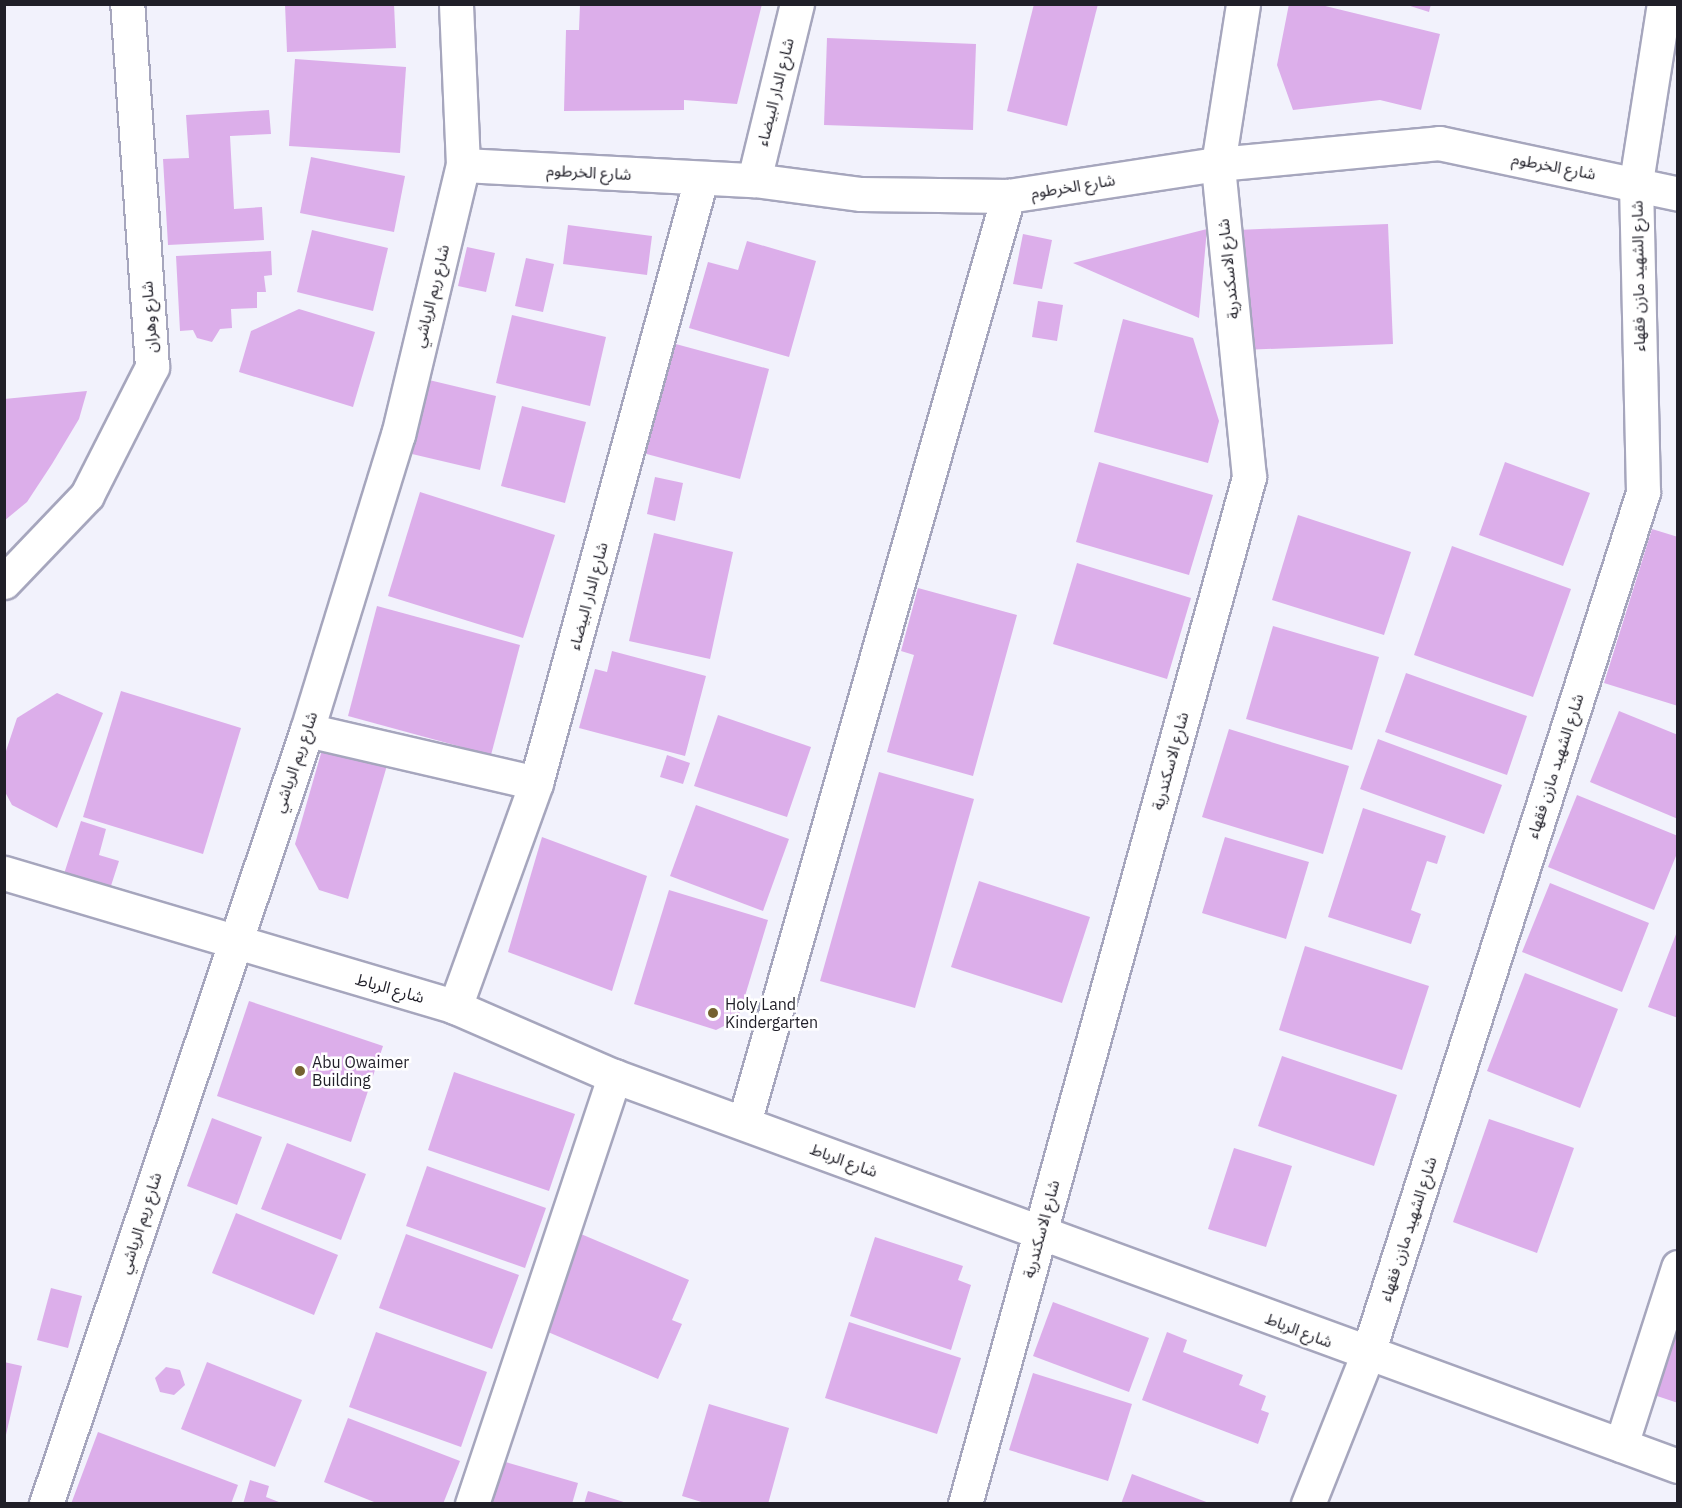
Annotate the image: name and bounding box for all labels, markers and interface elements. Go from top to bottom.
street label: شارع الدار البيضاء [752,36,798,148]
street label: شارع الخرطوم [1510,148,1598,184]
street label: شارع الخرطوم [546,160,632,184]
street label: شارع الخرطوم [1029,170,1117,202]
street label: شارع الشهيد مازن فقهاء [1627,200,1649,352]
street label: شارع الاسكندرية [1213,218,1243,320]
street label: شارع ريم الرياشي [409,243,453,349]
street label: شارع وهران [137,280,161,354]
street label: شارع الدار البيضاء [564,540,612,652]
street label: شارع الشهيد مازن فقهاء [1523,691,1587,841]
street label: شارع ريم الرياشي [269,709,321,815]
street label: شارع الاسكندرية [1148,710,1192,812]
street label: شارع الرباط [354,969,426,1007]
place label: Holy Land Kindergarten [725,994,818,1032]
marker: Holy Land Kindergarten [706,1006,720,1020]
place label: Abu Owaimer Building [312,1052,409,1090]
marker: Abu Owaimer Building [293,1064,307,1078]
street label: شارع الرباط [808,1139,880,1181]
street label: شارع الشهيد مازن فقهاء [1376,1154,1440,1304]
street label: شارع ريم الرياشي [115,1170,165,1276]
street label: شارع الاسكندرية [1019,1178,1063,1280]
street label: شارع الرباط [1263,1308,1335,1352]

